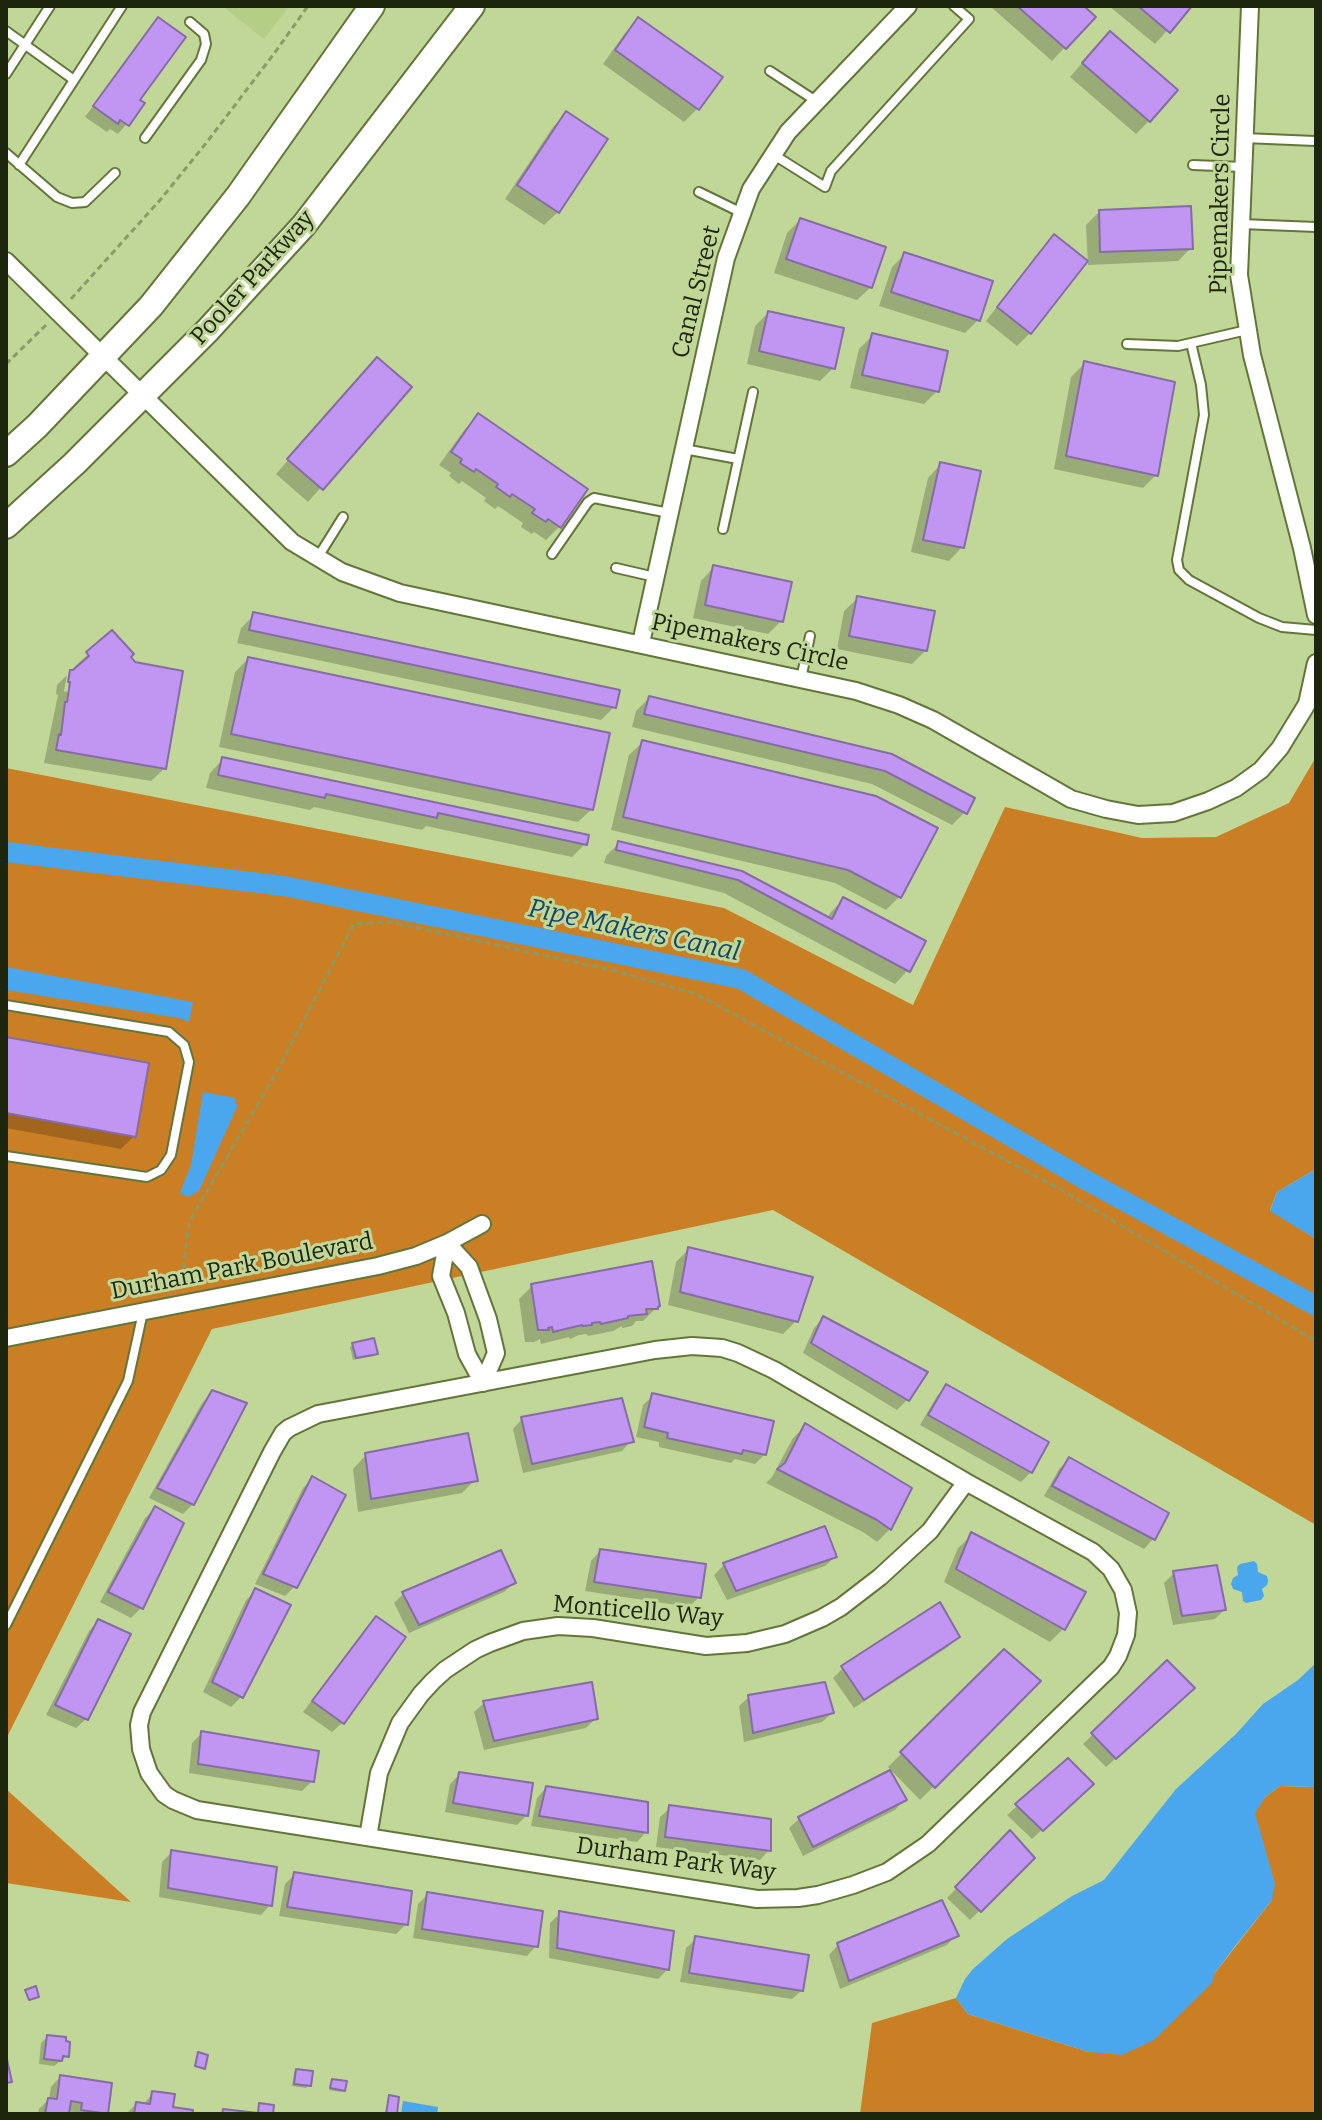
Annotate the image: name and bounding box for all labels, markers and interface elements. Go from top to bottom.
street label: Pipemakers Circle [1205,93,1237,295]
street label: Pooler Parkway [185,205,321,351]
street label: Canal Street [667,223,727,361]
street label: Pipemakers Circle [649,608,851,678]
water label: Pipe Makers Canal [525,893,743,969]
street label: Durham Park Boulevard [109,1227,375,1307]
street label: Monticello Way [552,1590,724,1634]
street label: Durham Park Way [575,1832,777,1888]

